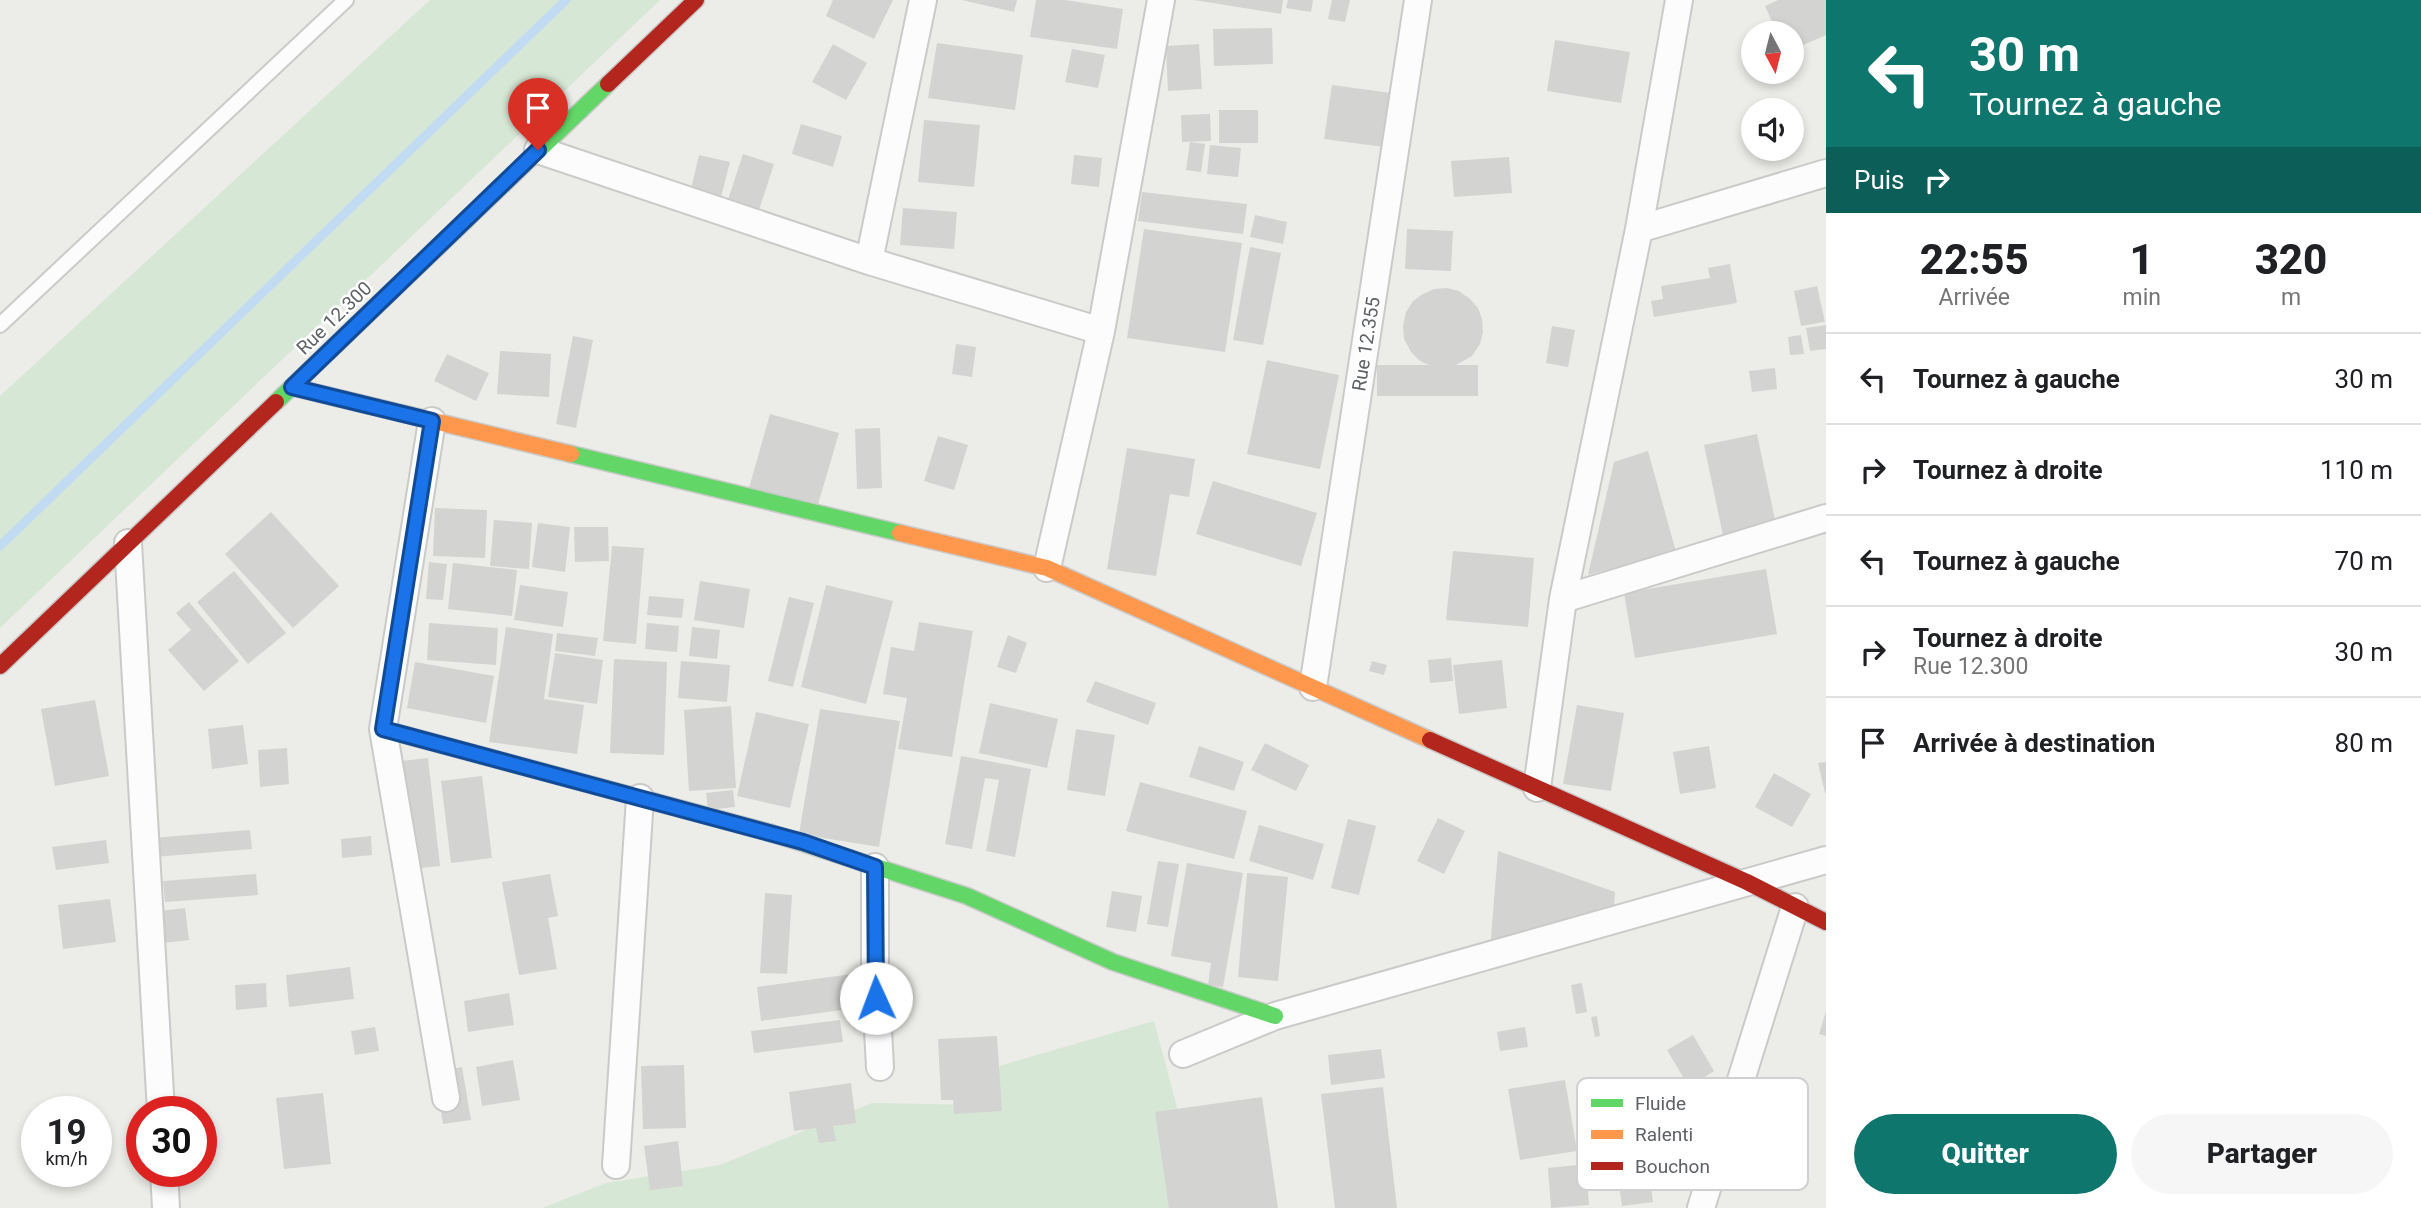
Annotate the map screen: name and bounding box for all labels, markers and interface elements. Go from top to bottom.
north arrow [1741,21,1804,84]
map controls [1741,21,1804,161]
text: 30 m [1969,26,2080,83]
icon: left [1854,28,1945,119]
pin [508,78,568,150]
text: Tournez à gauche [1969,85,2221,123]
icon: arrive [519,89,557,127]
button: sound [1741,98,1804,161]
icon: right [1918,161,1956,199]
text: Puis [1854,165,1904,195]
text: 22:55 [1920,235,2029,284]
text: 1 [2130,235,2154,284]
text: 320 [2255,235,2327,284]
street label: Rue 12.300 [292,277,376,359]
text: Arrivée [1938,284,2010,311]
text: min [2122,284,2161,311]
text: m [2281,284,2301,311]
street label: Rue 12.355 [1347,295,1385,393]
icon: left [1854,360,1892,398]
text: Tournez à gauche [1913,364,2120,394]
text: 30 m [2335,364,2393,394]
icon: right [1854,451,1892,489]
text: Tournez à droite [1913,455,2103,485]
text: 110 m [2320,455,2393,485]
icon: left [1854,542,1892,580]
text: Tournez à gauche [1913,546,2120,576]
text: 70 m [2335,546,2393,576]
text: Tournez à droite [1913,623,2103,653]
icon: right [1854,633,1892,671]
text: 30 m [2335,637,2393,667]
text: Rue 12.300 [1913,653,2028,680]
icon: arrive [1854,724,1892,762]
text: Arrivée à destination [1913,728,2155,758]
text: 80 m [2335,728,2393,758]
position arrow [839,961,913,1035]
legend [1577,1078,1808,1190]
text: Fluide [1635,1092,1686,1115]
speed limit sign: 30 [126,1096,217,1187]
text: 19 [46,1112,87,1153]
button: Quitter [1854,1114,2117,1194]
button: Partager [2131,1114,2393,1194]
text: Ralenti [1635,1123,1693,1146]
text: km/h [45,1148,88,1169]
text: Bouchon [1635,1155,1710,1178]

